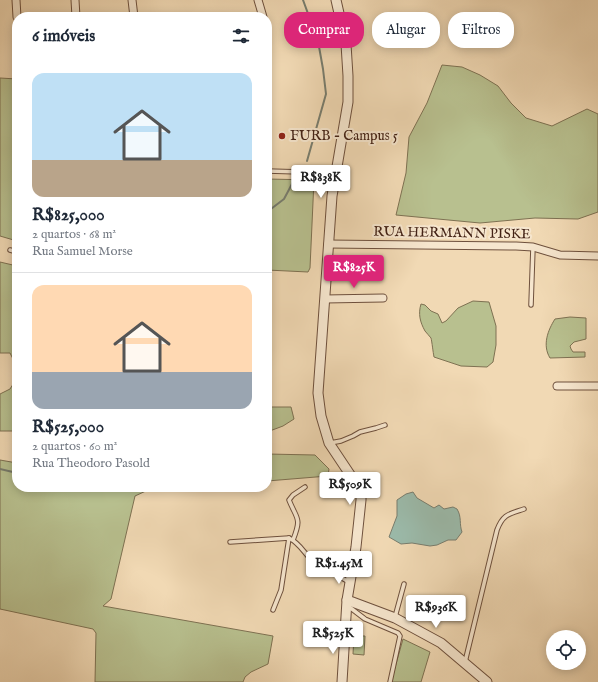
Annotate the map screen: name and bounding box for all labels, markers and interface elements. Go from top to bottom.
chip: Comprar [284,12,364,48]
chip: Alugar [372,12,440,48]
chip: Filtros [448,12,514,48]
icon: filters [230,25,252,47]
text: 6 imóveis [32,26,95,47]
icon: home [106,99,178,171]
place label: FURB - Campus 5 [290,127,398,145]
marker: FURB - Campus 5 [277,131,287,141]
pin: R$838K [288,165,354,199]
text: R$838K [300,169,342,186]
text: R$825,000 [32,205,105,226]
street label: RUA HERMANN PISKE [373,223,531,243]
text: 2 quartos · 68 m² [32,226,116,243]
text: Rua Samuel Morse [32,243,133,260]
pin: R$825K [321,255,387,289]
text: R$825K [333,259,375,276]
icon: home [106,311,178,383]
text: R$525,000 [32,417,104,438]
text: 2 quartos · 60 m² [32,438,117,455]
text: Rua Theodoro Pasold [32,455,150,472]
pin: R$509K [317,472,383,506]
text: R$509K [328,476,372,493]
pin: R$1.45M [302,551,376,585]
text: R$1.45M [315,555,363,572]
pin: R$936K [403,595,469,629]
text: R$936K [415,599,457,616]
pin: R$525K [300,621,366,655]
text: R$525K [312,625,354,642]
map controls [546,630,586,670]
button: locate [546,630,586,670]

